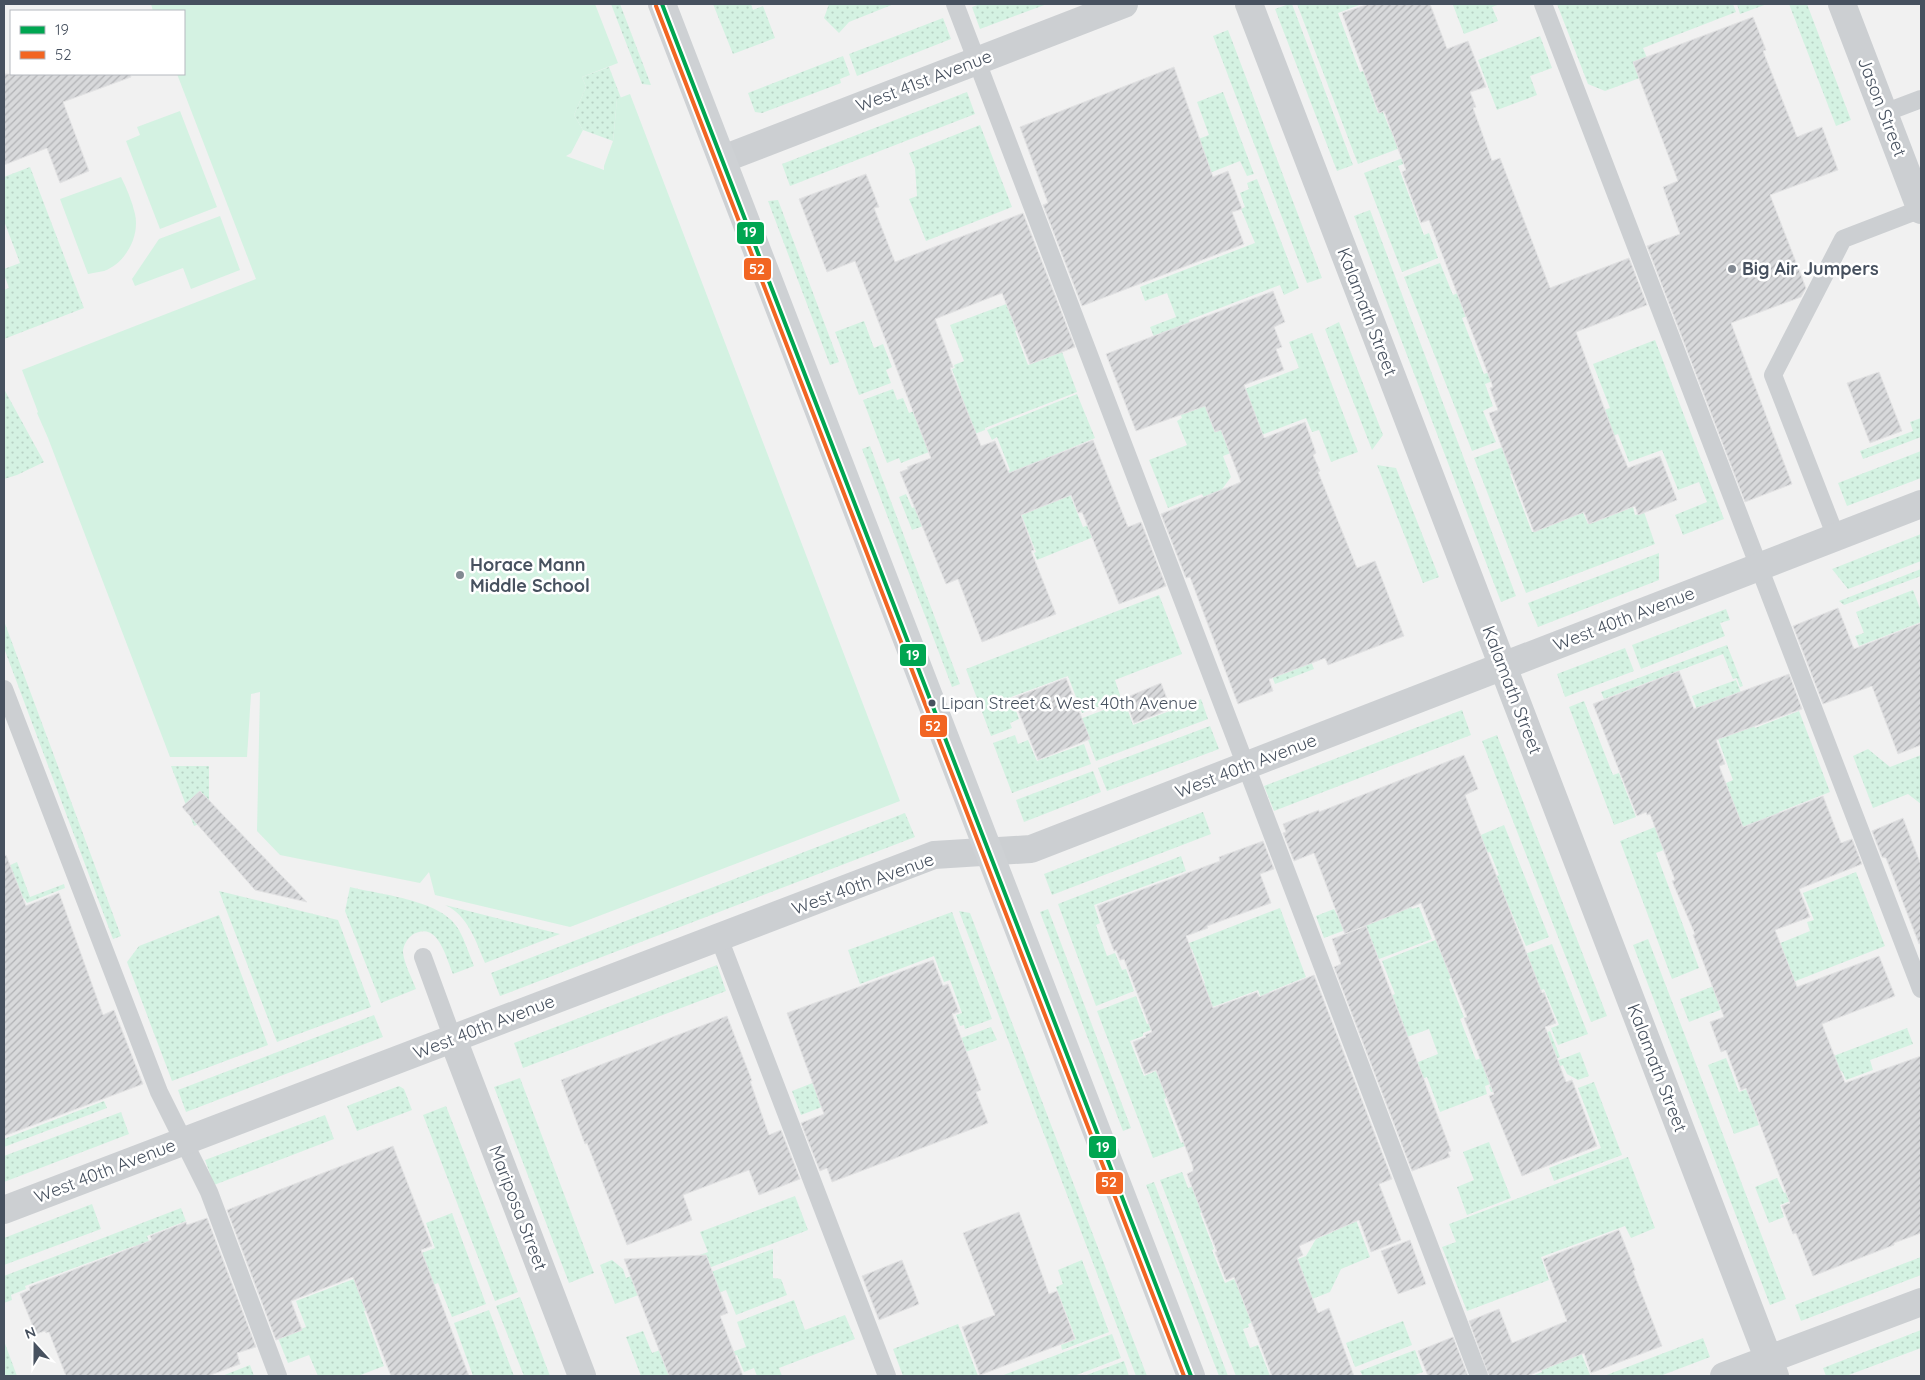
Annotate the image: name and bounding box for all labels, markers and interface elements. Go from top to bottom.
legend [10,10,185,75]
text: 19 [55,20,69,39]
street label: West 41st Avenue [853,44,995,117]
text: 52 [55,45,72,64]
street label: Jason Street [1853,54,1912,160]
line badge: 19 [736,221,765,245]
text: 19 [743,223,757,241]
street label: Kalamath Street [1332,244,1403,379]
line badge: 52 [743,257,772,281]
place label: Big Air Jumpers [1742,257,1879,280]
text: 52 [749,260,765,278]
marker: Big Air Jumpers [1726,263,1738,275]
place label: Horace Mann Middle School [470,553,590,597]
marker: Horace Mann Middle School [454,569,466,581]
street label: West 40th Avenue [1550,581,1698,656]
street label: Kalamath Street [1477,622,1548,757]
line badge: 19 [899,643,927,667]
text: 19 [906,646,920,664]
place label: Lipan Street & West 40th Avenue [941,692,1197,713]
marker: Lipan Street & West 40th Avenue [927,698,937,708]
line badge: 52 [919,714,948,738]
text: 52 [925,717,941,735]
street label: West 40th Avenue [1172,728,1320,803]
street label: West 40th Avenue [789,847,937,920]
street label: West 40th Avenue [410,989,558,1064]
street label: Kalamath Street [1622,1000,1693,1135]
street label: West 40th Avenue [31,1133,179,1208]
line badge: 19 [1088,1135,1117,1159]
text: 19 [1096,1138,1110,1156]
street label: Mariposa Street [484,1142,553,1274]
line badge: 52 [1095,1171,1124,1195]
text: 52 [1101,1173,1117,1191]
north arrow [10,1320,60,1370]
text: N [22,1323,38,1343]

